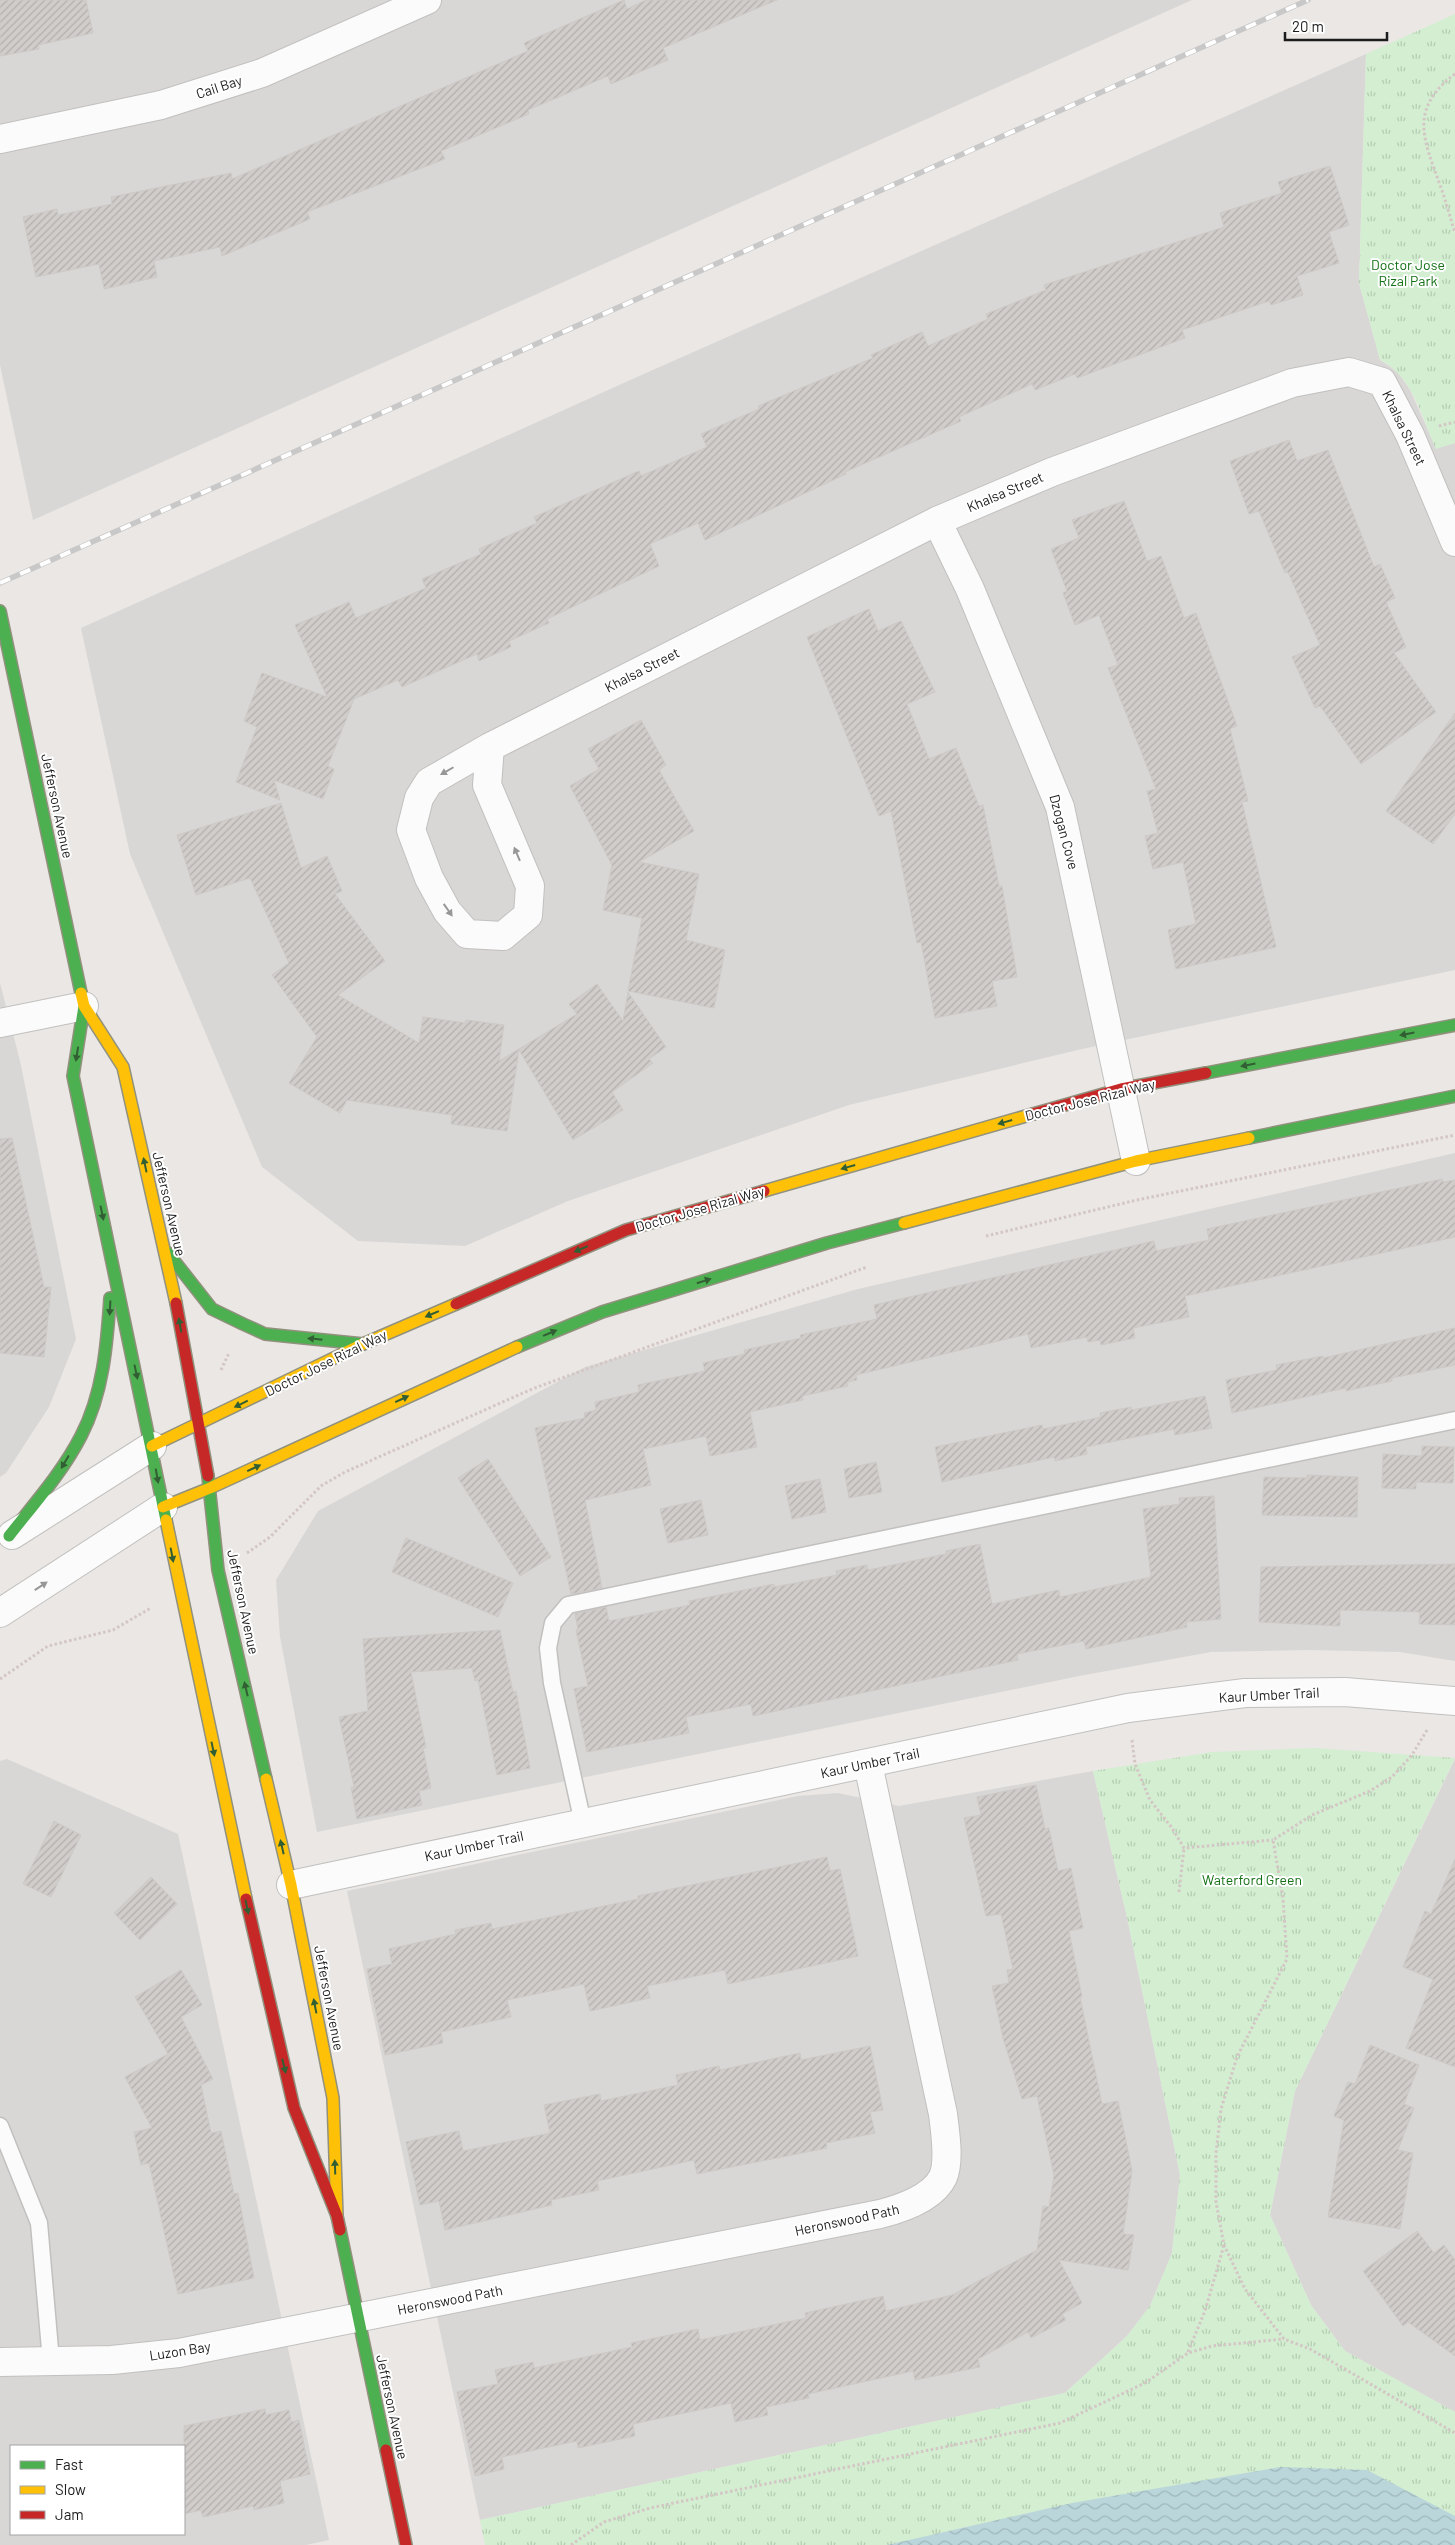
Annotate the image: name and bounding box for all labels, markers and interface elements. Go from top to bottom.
scale bar [1285,10,1388,42]
text: 20 m [1292,17,1324,35]
street label: Cail Bay [194,71,245,102]
park label: Doctor Jose Rizal Park [1371,256,1445,289]
street label: Khalsa Street [1379,387,1430,468]
street label: Khalsa Street [964,468,1046,515]
street label: Khalsa Street [602,644,682,696]
street label: Jefferson Avenue [38,752,77,860]
one-way arrow [441,767,454,776]
street label: Dzogan Cove [1046,792,1083,871]
one-way arrow [512,847,520,861]
one-way arrow [443,904,453,917]
one-way arrow [1400,1030,1415,1038]
one-way arrow [72,1047,80,1063]
one-way arrow [1239,1061,1255,1069]
street label: Doctor Jose Rizal Way [1023,1075,1157,1124]
one-way arrow [997,1119,1012,1127]
street label: Jefferson Avenue [149,1150,190,1258]
one-way arrow [141,1158,149,1173]
one-way arrow [841,1163,856,1171]
street label: Doctor Jose Rizal Way [633,1182,767,1235]
one-way arrow [99,1206,107,1222]
one-way arrow [574,1245,588,1253]
one-way arrow [696,1276,711,1284]
one-way arrow [105,1300,113,1316]
one-way arrow [425,1310,439,1318]
one-way arrow [176,1316,184,1332]
street label: Doctor Jose Rizal Way [262,1325,390,1399]
one-way arrow [543,1329,557,1337]
one-way arrow [306,1335,322,1343]
one-way arrow [132,1365,140,1380]
one-way arrow [395,1395,409,1403]
one-way arrow [234,1400,248,1408]
one-way arrow [61,1455,70,1468]
one-way arrow [247,1463,261,1471]
one-way arrow [154,1469,162,1485]
one-way arrow [169,1548,177,1564]
street label: Jefferson Avenue [224,1548,263,1656]
one-way arrow [34,1582,48,1591]
one-way arrow [242,1681,250,1696]
street label: Kaur Umber Trail [1218,1683,1320,1706]
one-way arrow [209,1741,217,1756]
street label: Kaur Umber Trail [819,1744,921,1781]
street label: Kaur Umber Trail [423,1827,525,1864]
one-way arrow [278,1839,286,1854]
park label: Waterford Green [1202,1871,1302,1888]
one-way arrow [244,1900,252,1916]
street label: Jefferson Avenue [311,1944,348,2052]
one-way arrow [311,1998,319,2014]
one-way arrow [280,2058,288,2073]
one-way arrow [331,2159,339,2175]
street label: Heronswood Path [793,2200,901,2239]
street label: Heronswood Path [396,2281,504,2318]
street label: Luzon Bay [148,2337,212,2364]
street label: Jefferson Avenue [373,2353,412,2461]
legend [10,2445,185,2535]
text: Fast [55,2455,83,2473]
text: Slow [55,2480,86,2498]
text: Jam [55,2505,84,2523]

